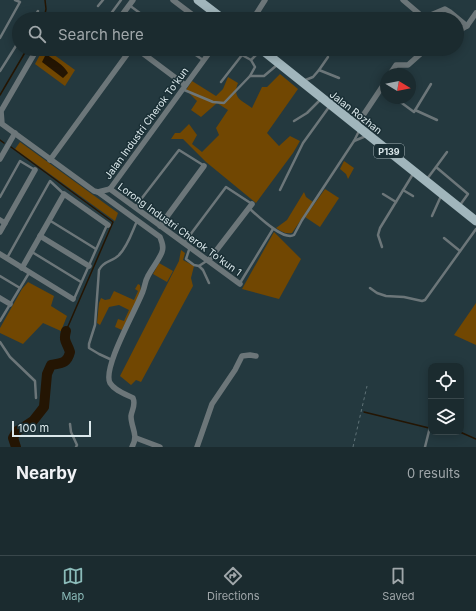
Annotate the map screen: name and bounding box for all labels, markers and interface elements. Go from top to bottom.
search box [12,12,464,56]
icon: search [26,23,48,45]
text: Search here [58,25,144,44]
street label: Jalan Industri Cherok To'kun [101,65,191,181]
north arrow [380,68,416,104]
street label: Jalan Rozhan [327,88,385,136]
road number: P139 [374,144,404,158]
street label: Lorong Industri Cherok To'kun 1 [116,180,244,278]
map controls [428,363,464,435]
button: locate [428,363,464,399]
button: layers [428,399,464,435]
scale bar [12,419,91,438]
text: 100 m [18,421,49,435]
text: Nearby [16,463,77,483]
text: 0 results [407,465,460,481]
tab: Map [61,565,84,603]
tab: Directions [207,565,260,603]
tab: Saved [382,565,415,603]

